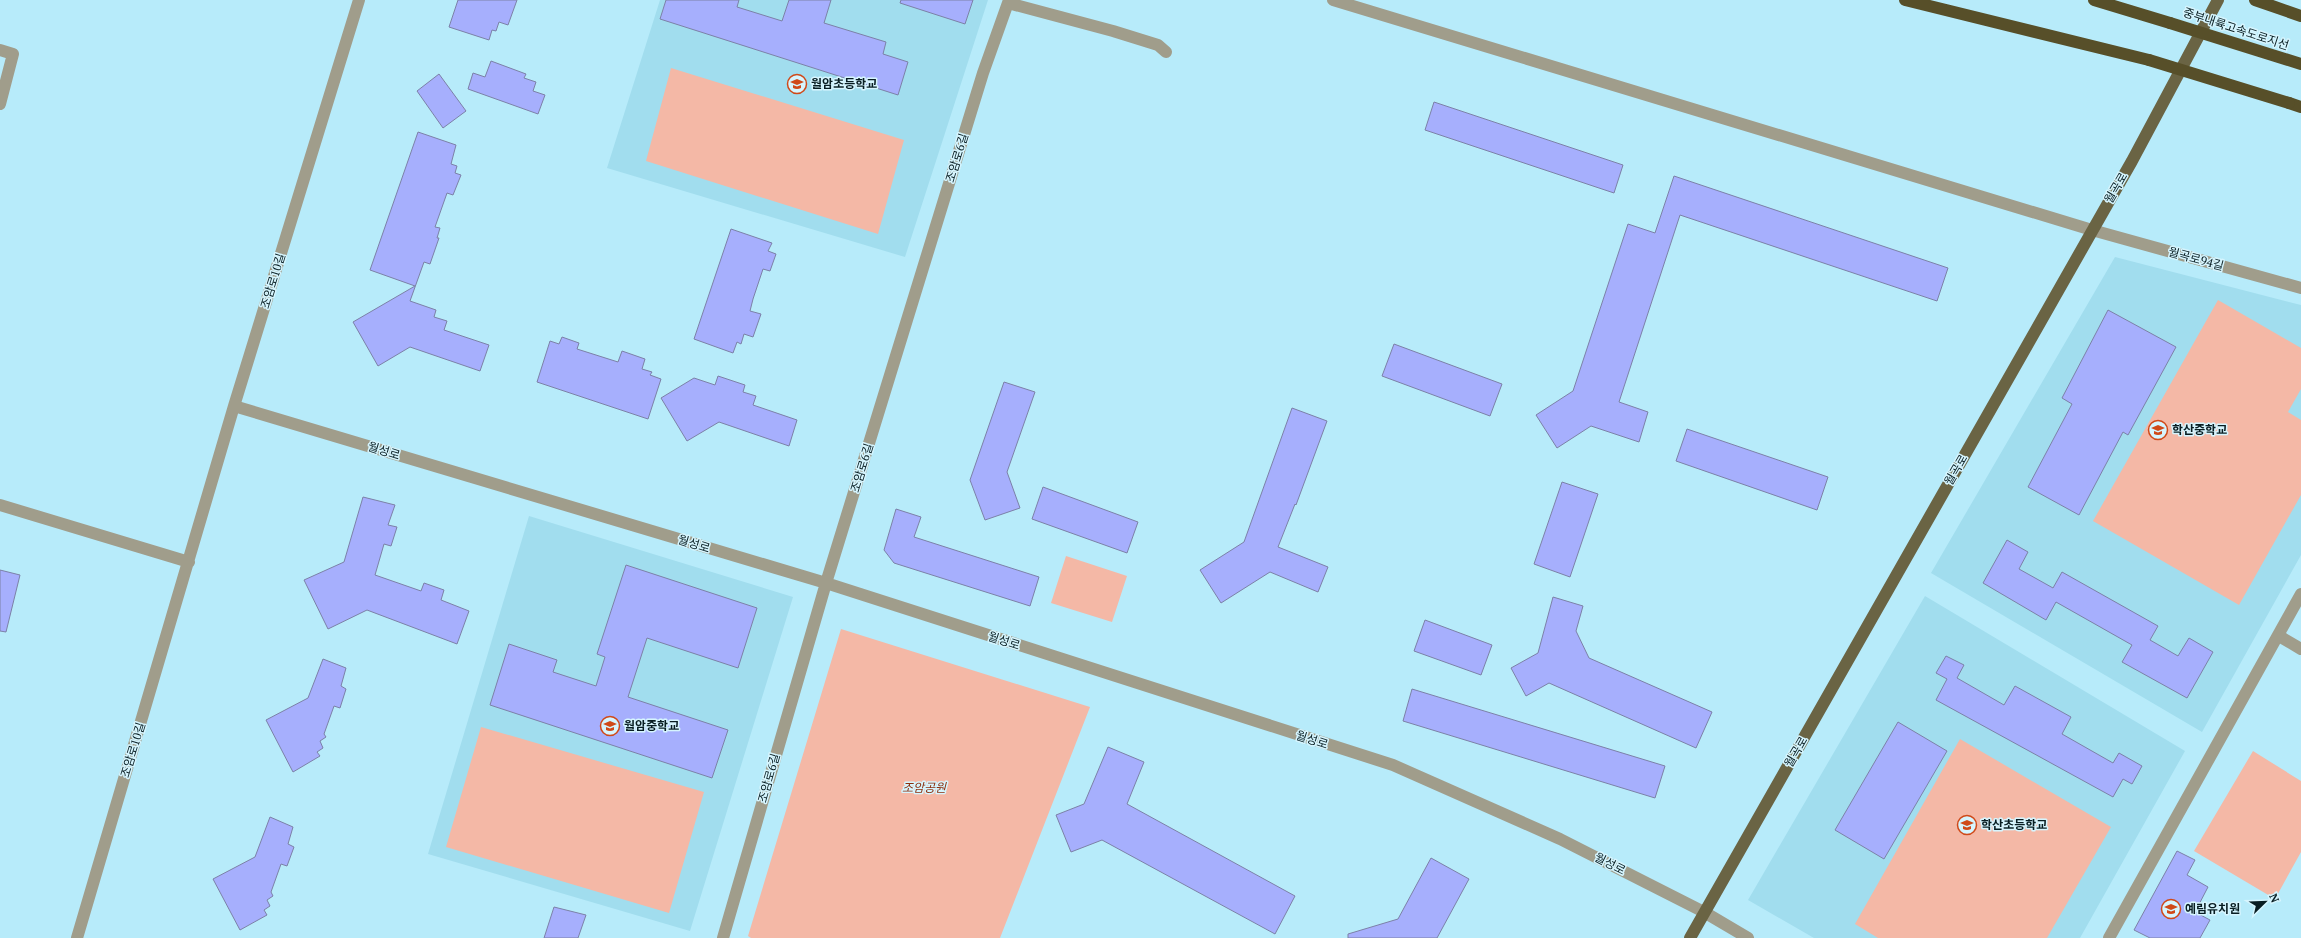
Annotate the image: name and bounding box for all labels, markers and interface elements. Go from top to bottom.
street label: 중부내륙고속도로지선 [2181,4,2291,53]
school or university icon: 월암초등학교 [786,73,808,95]
place label: 월암초등학교 [811,76,877,91]
street label: 조암로6길 [942,131,971,184]
street label: 월곡로 [2101,170,2130,206]
street label: 월곡로94길 [2167,244,2226,273]
street label: 조암로10길 [257,251,288,310]
school or university icon: 학산중학교 [2147,419,2169,441]
place label: 학산중학교 [2172,422,2227,437]
street label: 월성로 [366,439,402,463]
street label: 조암로6길 [847,441,876,494]
street label: 월곡로 [1941,452,1970,488]
street label: 월성로 [676,532,712,556]
street label: 월성로 [986,628,1022,653]
school or university icon: 월암중학교 [599,715,621,737]
place label: 월암중학교 [624,718,679,733]
street label: 조암로10길 [117,720,148,779]
street label: 월성로 [1294,727,1330,752]
street label: 월곡로 [1781,734,1810,770]
street label: 조암로6길 [754,751,783,804]
park label: 조암공원 [902,780,947,795]
school or university icon: 학산초등학교 [1956,814,1978,836]
place label: 학산초등학교 [1981,817,2047,832]
street label: 월성로 [1592,849,1628,878]
north arrow [2245,882,2285,922]
text: N [2266,892,2283,905]
school or university icon: 예림유치원 [2160,898,2182,920]
place label: 예림유치원 [2185,901,2240,916]

